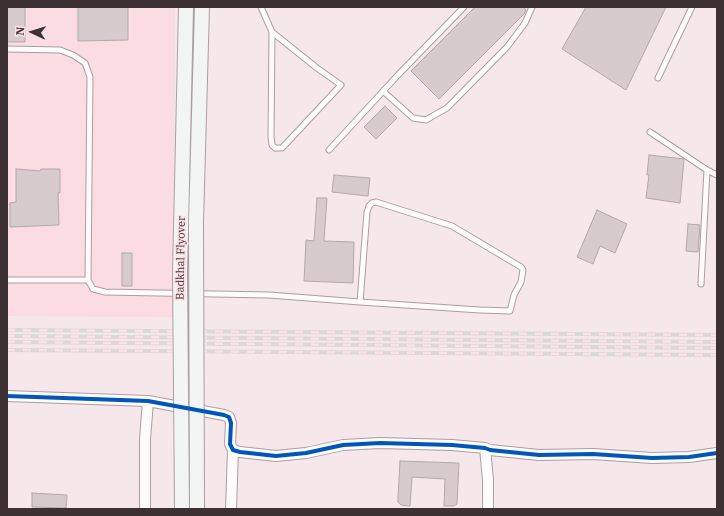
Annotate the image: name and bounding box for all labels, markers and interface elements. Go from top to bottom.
north arrow [12,12,52,52]
text: N [13,26,27,36]
street label: Badkhal Flyover [174,216,188,300]

